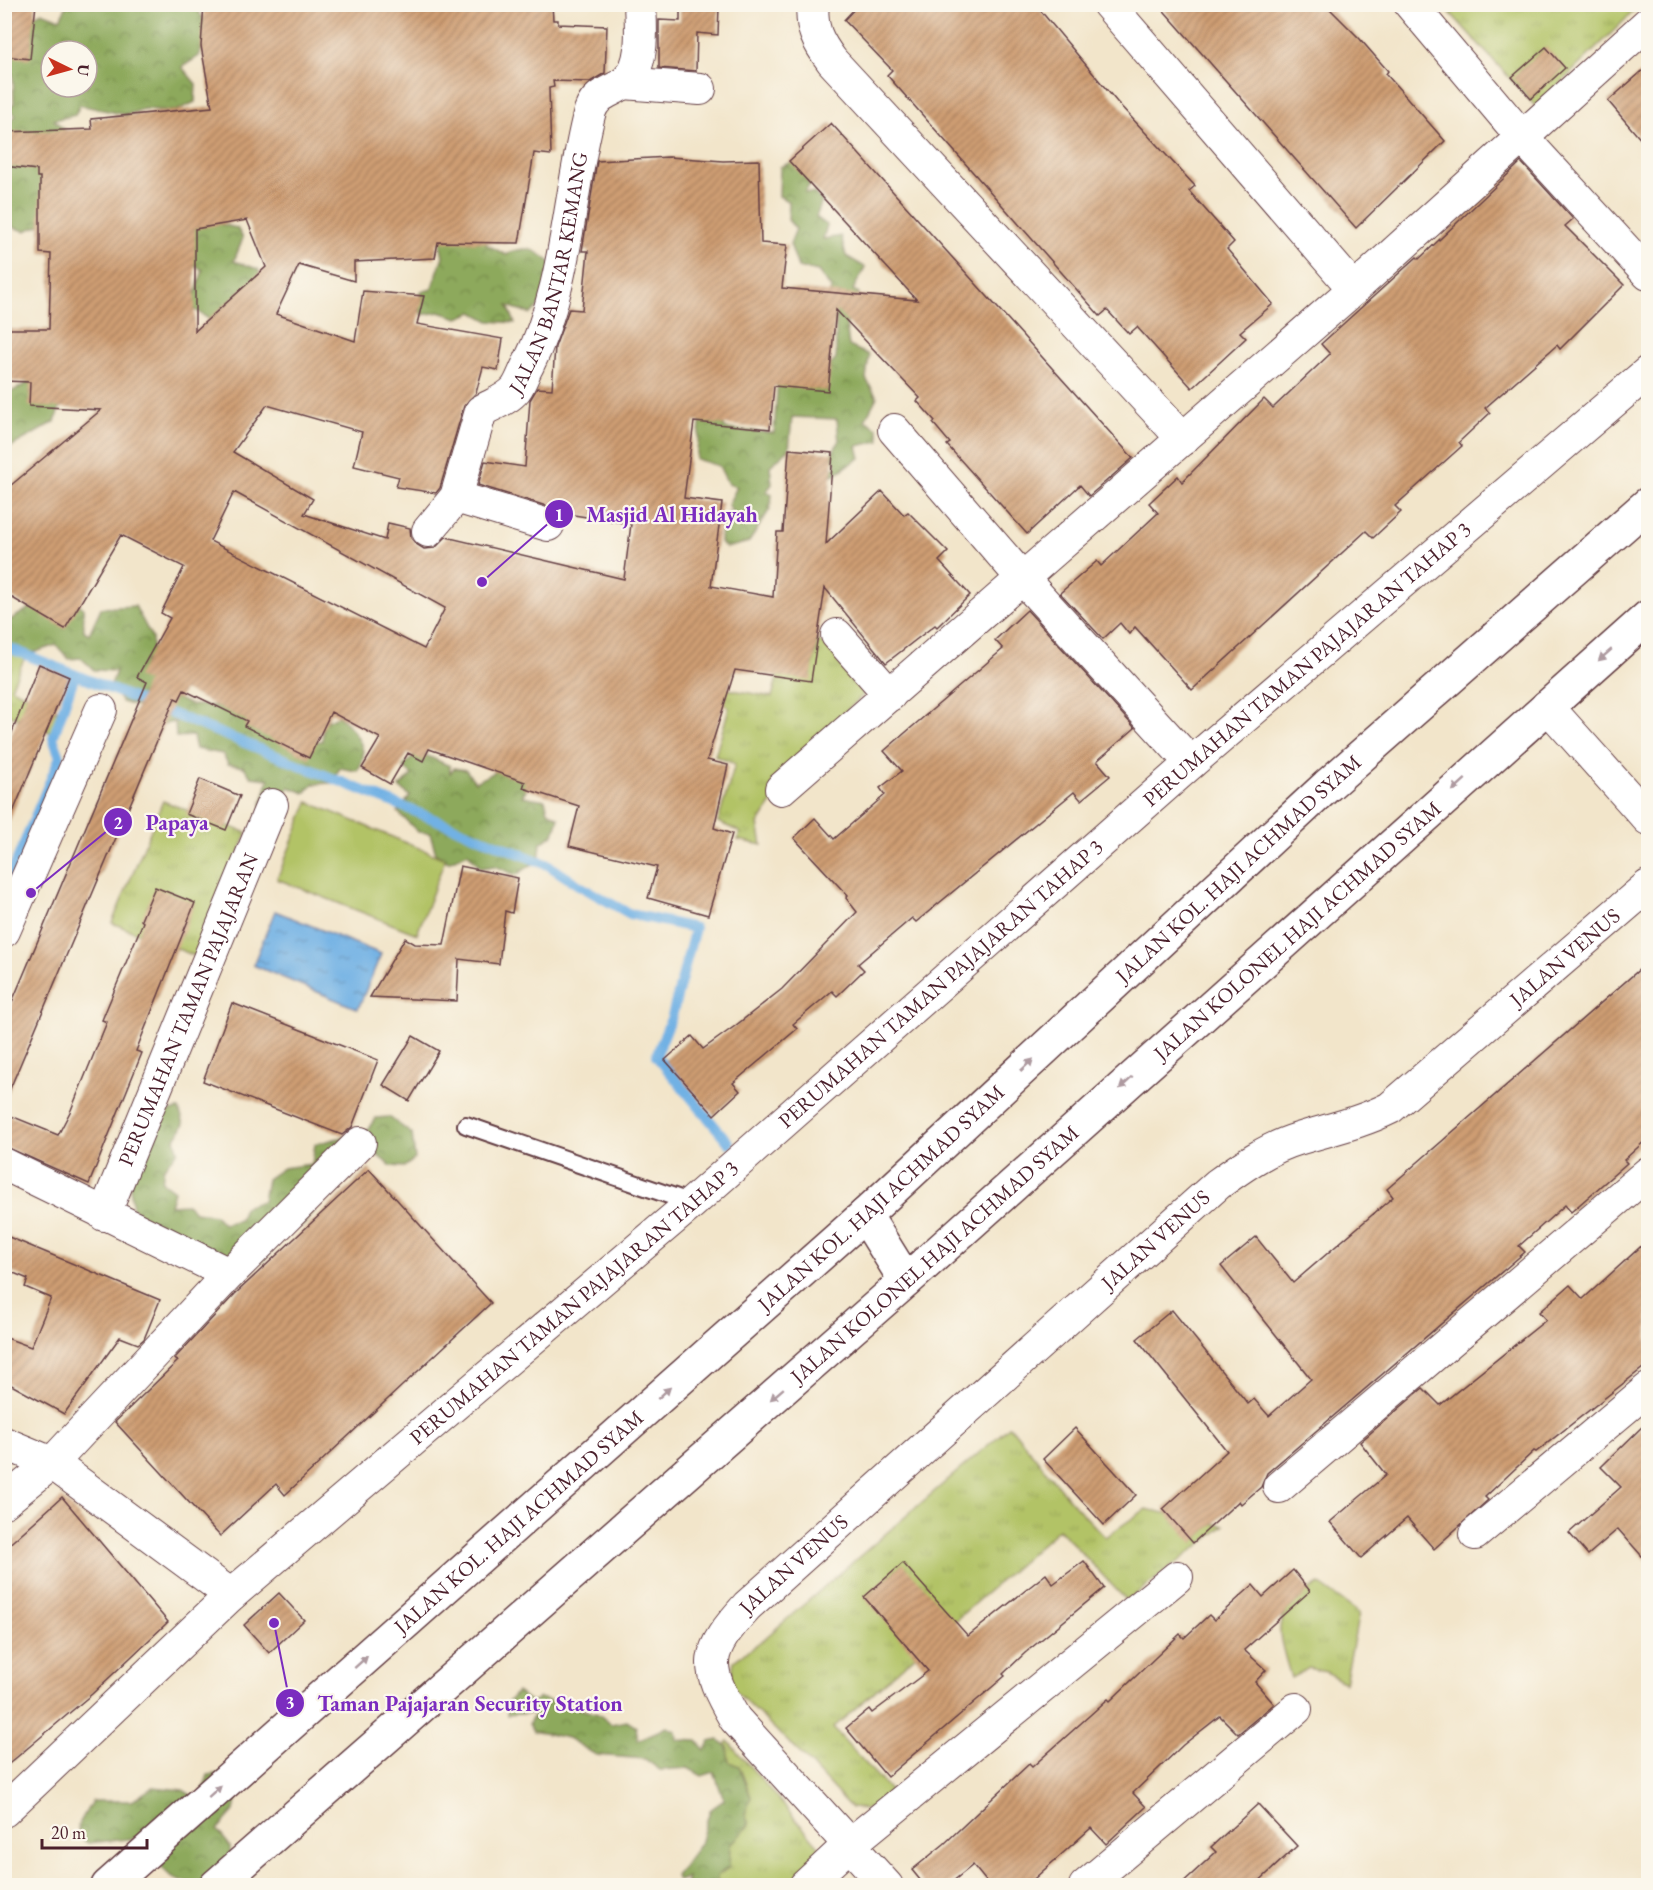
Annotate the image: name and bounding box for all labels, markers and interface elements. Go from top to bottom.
north arrow [39,39,99,99]
text: U [72,63,94,77]
street label: JALAN BANTAR KEMANG [501,150,594,401]
callout: Masjid Al Hidayah [544,494,770,534]
text: Masjid Al Hidayah [586,500,758,529]
text: 1 [554,503,564,526]
street label: PERUMAHAN TAMAN PAJAJARAN TAHAP 3 [1137,516,1476,812]
one-way arrow [1597,648,1612,662]
street label: JALAN KOL. HAJI ACHMAD SYAM [1108,748,1367,990]
one-way arrow [1452,778,1467,791]
street label: JALAN KOLONEL HAJI ACHMAD SYAM [1146,795,1447,1067]
callout: Papaya [103,802,220,842]
text: Papaya [145,808,209,837]
text: 2 [113,811,123,834]
street label: PERUMAHAN TAMAN PAJAJARAN TAHAP 3 [772,833,1108,1134]
street label: PERUMAHAN TAMAN PAJAJARAN [112,849,264,1170]
street label: JALAN VENUS [1502,902,1625,1013]
one-way arrow [1019,1058,1034,1072]
one-way arrow [1119,1076,1134,1089]
street label: JALAN KOL. HAJI ACHMAD SYAM [750,1078,1010,1318]
street label: JALAN KOLONEL HAJI ACHMAD SYAM [783,1119,1084,1390]
street label: PERUMAHAN TAMAN PAJAJARAN TAHAP 3 [404,1154,744,1450]
street label: JALAN VENUS [1094,1184,1215,1297]
one-way arrow [656,1387,671,1400]
one-way arrow [769,1388,784,1401]
street label: JALAN KOL. HAJI ACHMAD SYAM [387,1404,649,1641]
street label: JALAN VENUS [731,1508,853,1621]
one-way arrow [353,1656,368,1669]
callout: Taman Pajajaran Security Station [275,1683,635,1723]
text: Taman Pajajaran Security Station [317,1689,623,1718]
text: 3 [285,1691,295,1714]
one-way arrow [207,1785,222,1798]
scale bar [42,1812,147,1850]
text: 20 m [51,1821,86,1844]

